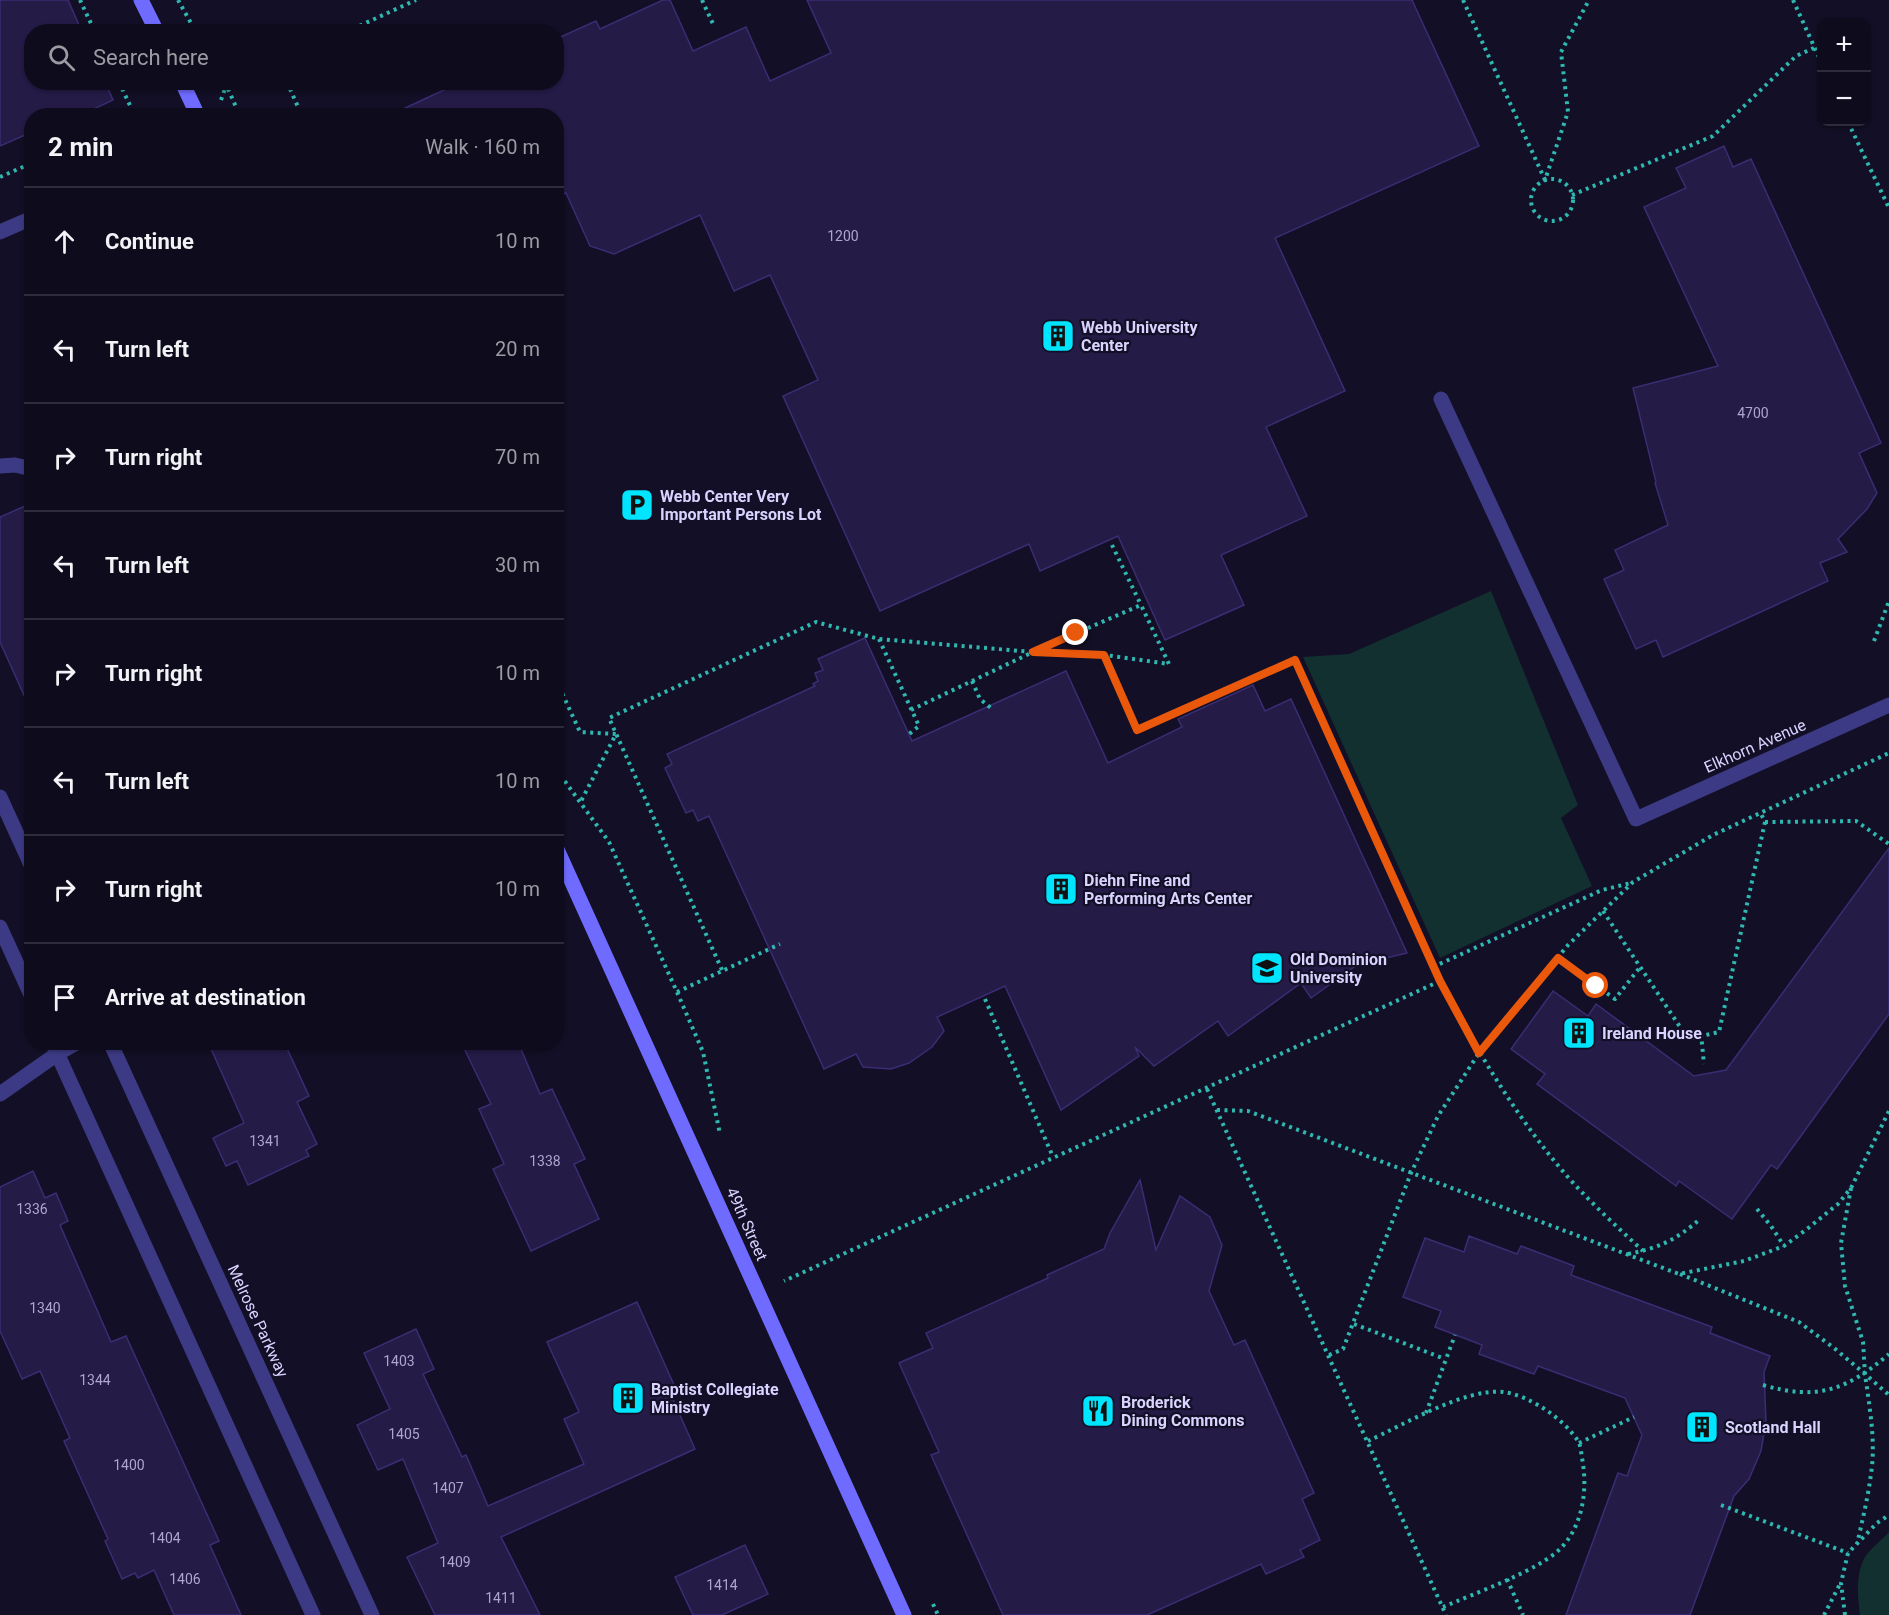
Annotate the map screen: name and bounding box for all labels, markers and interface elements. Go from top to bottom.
map controls [1817,18,1871,126]
button: + [1817,18,1871,72]
search box [24,24,564,90]
icon: search [45,41,78,74]
text: Search here [93,45,209,70]
button: − [1817,72,1871,126]
text: 2 min [48,132,113,162]
text: Walk · 160 m [425,135,540,159]
icon: ahead [48,225,81,258]
house number: 1200 [827,228,859,244]
text: Continue [105,229,194,254]
text: 10 m [495,229,540,253]
building icon: Webb University Center [1040,318,1076,354]
place label: Webb University Center [1081,318,1198,355]
icon: left [48,333,81,366]
text: Turn left [105,337,189,362]
text: 20 m [495,337,540,361]
house number: 4700 [1737,405,1769,421]
icon: right [48,441,81,474]
text: Turn right [105,445,202,470]
text: 70 m [495,445,540,469]
parking icon: Webb Center Very Important Persons Lot [619,487,655,523]
place label: Webb Center Very Important Persons Lot [660,487,822,524]
icon: left [48,549,81,582]
text: Turn left [105,553,189,578]
text: 30 m [495,553,540,577]
route end [1062,619,1088,645]
icon: right [48,657,81,690]
text: Turn right [105,661,202,686]
text: 10 m [495,661,540,685]
street label: Elkhorn Avenue [1701,715,1809,777]
icon: left [48,765,81,798]
text: Turn left [105,769,189,794]
text: 10 m [495,769,540,793]
building icon: Diehn Fine and Performing Arts Center [1043,871,1079,907]
place label: Diehn Fine and Performing Arts Center [1084,871,1252,908]
icon: right [48,873,81,906]
text: Turn right [105,877,202,902]
text: 10 m [495,877,540,901]
school or university icon: Old Dominion University [1249,950,1285,986]
place label: Old Dominion University [1290,950,1387,987]
route start [1582,972,1608,998]
icon: arrive [48,981,81,1014]
text: Arrive at destination [105,985,306,1010]
building icon: Ireland House [1561,1015,1597,1051]
place label: Ireland House [1602,1024,1702,1043]
house number: 1341 [249,1133,281,1149]
house number: 1338 [529,1153,561,1169]
street label: 49th Street [722,1184,772,1264]
house number: 1336 [16,1201,48,1217]
street label: Melrose Parkway [224,1262,293,1381]
house number: 1340 [29,1300,61,1316]
house number: 1403 [383,1353,415,1369]
house number: 1344 [79,1372,111,1388]
building icon: Baptist Collegiate Ministry [610,1380,646,1416]
place label: Baptist Collegiate Ministry [651,1380,779,1417]
restaurant icon: Broderick Dining Commons [1080,1393,1116,1429]
place label: Broderick Dining Commons [1121,1393,1244,1430]
building icon: Scotland Hall [1684,1409,1720,1445]
place label: Scotland Hall [1725,1418,1821,1437]
house number: 1405 [388,1426,420,1442]
house number: 1400 [113,1457,145,1473]
house number: 1407 [432,1480,464,1496]
house number: 1404 [149,1530,181,1546]
house number: 1409 [439,1554,471,1570]
house number: 1406 [169,1571,201,1587]
house number: 1414 [706,1577,738,1593]
house number: 1411 [485,1590,517,1606]

